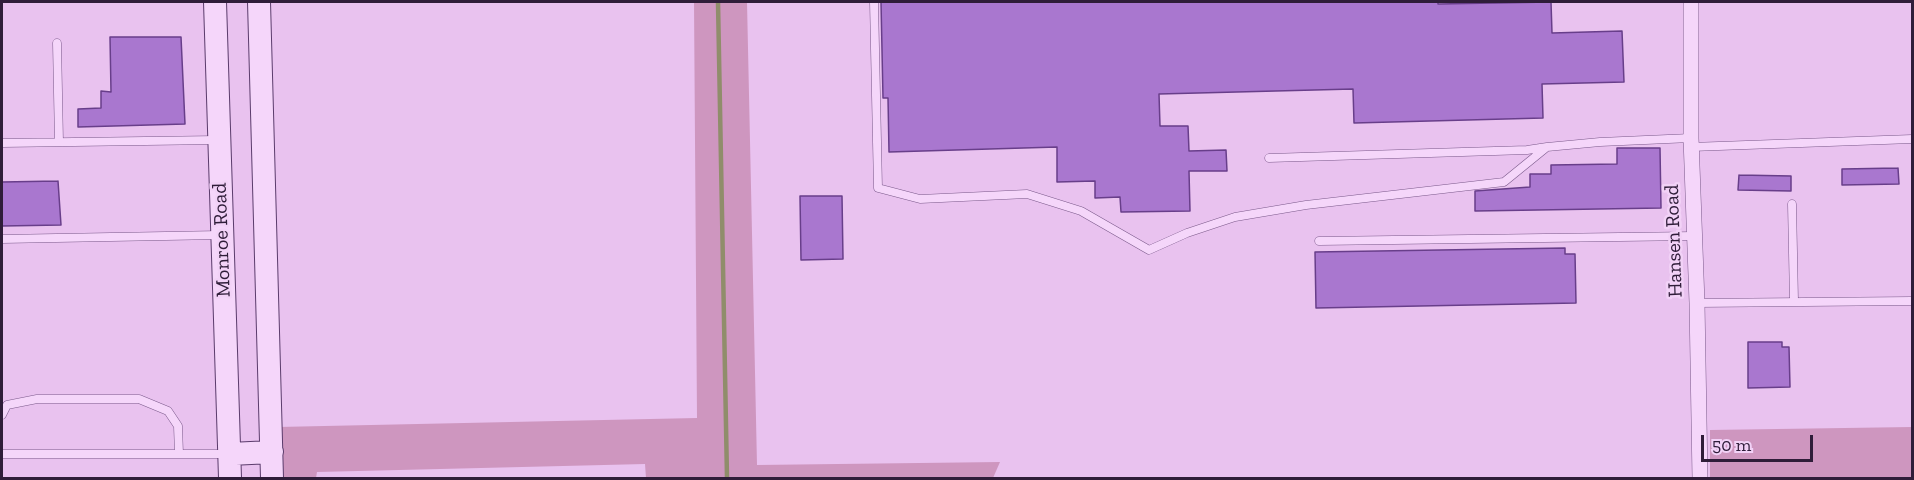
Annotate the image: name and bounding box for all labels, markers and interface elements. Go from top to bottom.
street label: Monroe Road [208,182,236,298]
street label: Hansen Road [1660,184,1688,298]
scale bar [1704,423,1816,461]
text: 50 m [1712,434,1751,456]

